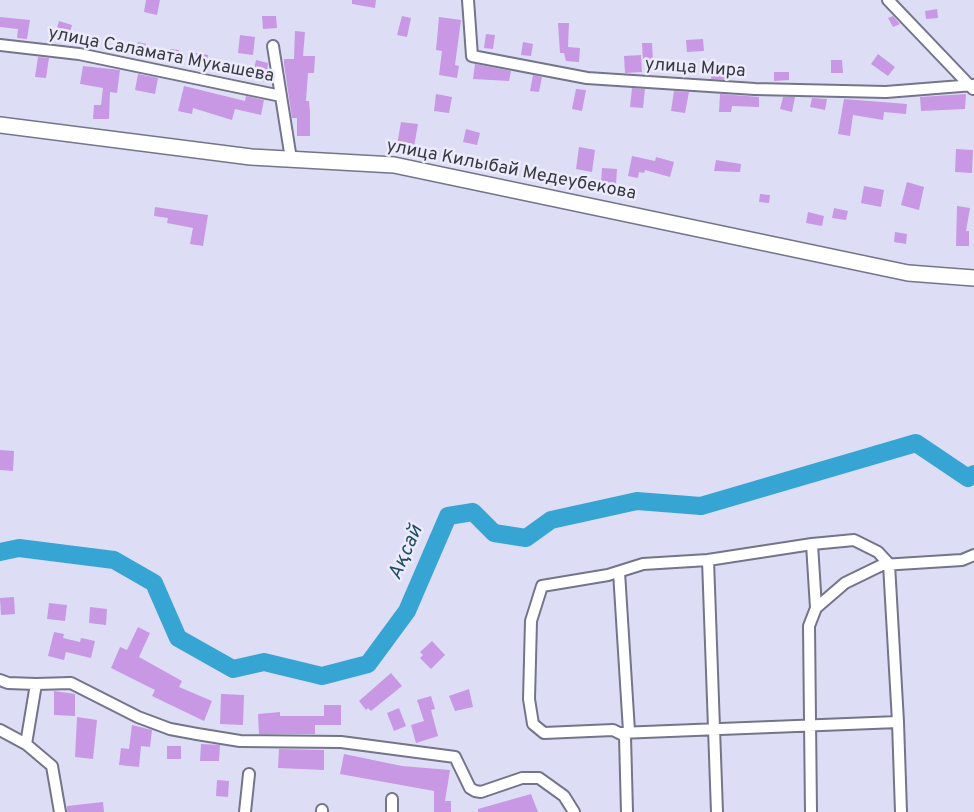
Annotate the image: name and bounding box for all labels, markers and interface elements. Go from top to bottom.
street label: улица Саламата Мукашева [46,23,276,89]
street label: улица Мира [644,55,746,83]
street label: улица Килыбай Медеубекова [384,136,638,206]
water label: Ақсай [384,522,430,584]

